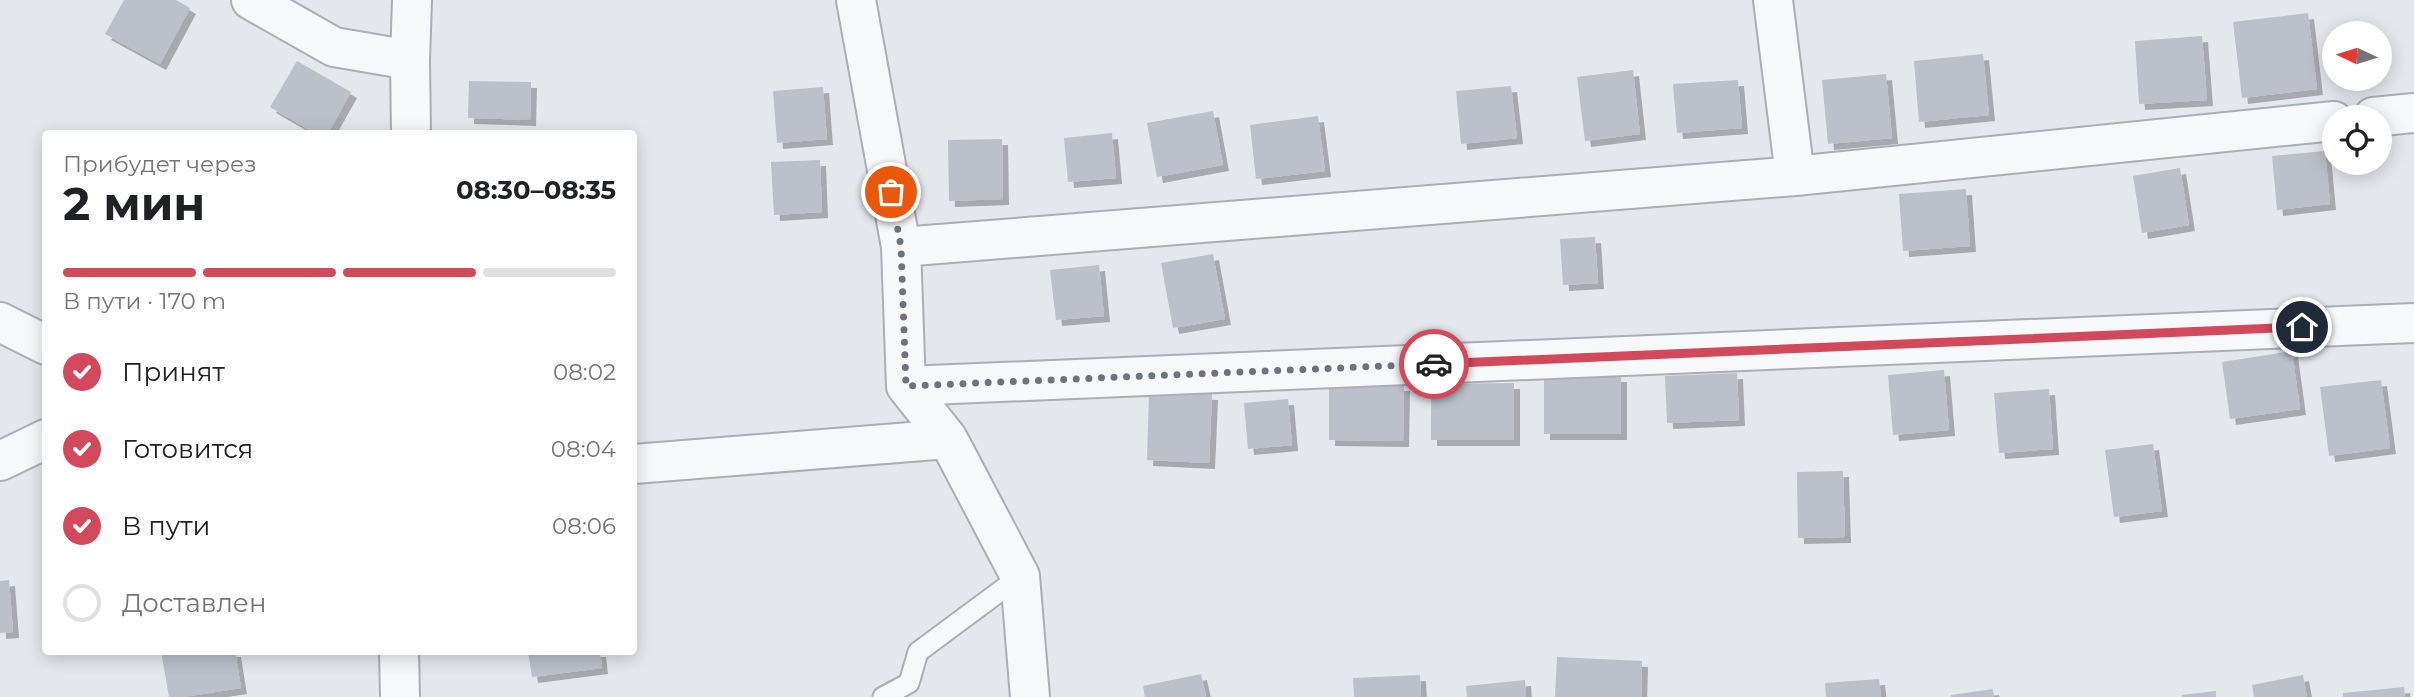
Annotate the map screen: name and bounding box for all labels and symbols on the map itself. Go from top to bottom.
north arrow [2322,21,2392,91]
pin [861,162,921,222]
pin [2272,297,2332,357]
courier [1399,329,1469,399]

